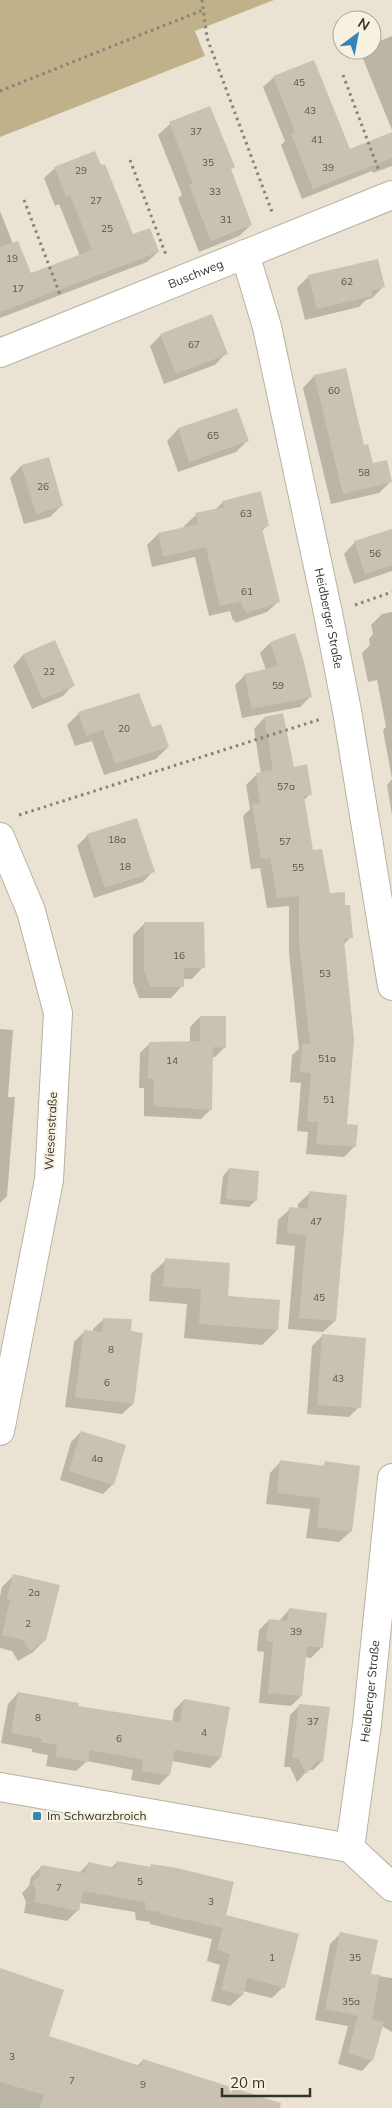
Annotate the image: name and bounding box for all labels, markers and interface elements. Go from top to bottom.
north arrow [332,10,382,60]
text: N [355,14,373,34]
house number: 45 [293,76,305,89]
house number: 43 [304,104,316,117]
house number: 37 [190,125,202,138]
house number: 41 [311,133,323,146]
house number: 35 [202,156,214,169]
house number: 39 [322,161,334,174]
house number: 29 [75,164,87,177]
house number: 33 [209,185,221,198]
house number: 27 [90,194,102,207]
house number: 31 [220,213,232,226]
house number: 25 [101,222,113,235]
house number: 19 [6,252,18,265]
street label: Buschweg [166,256,225,291]
house number: 62 [341,275,353,288]
house number: 17 [12,282,24,295]
house number: 67 [188,338,200,351]
house number: 60 [328,384,340,397]
house number: 65 [207,429,219,442]
house number: 58 [358,466,370,479]
house number: 26 [37,480,49,493]
house number: 63 [240,507,252,520]
house number: 56 [369,547,381,560]
street label: Heidberger Straße [312,566,347,670]
house number: 61 [241,585,253,598]
house number: 22 [43,665,55,678]
house number: 59 [272,679,284,692]
house number: 20 [118,722,130,735]
house number: 57a [277,780,295,793]
house number: 18a [108,833,126,846]
house number: 57 [279,835,291,848]
house number: 18 [119,860,131,873]
house number: 55 [292,861,304,874]
house number: 16 [173,949,185,962]
house number: 53 [319,967,331,980]
house number: 51a [318,1052,336,1065]
house number: 14 [166,1054,178,1067]
street label: Wiesenstraße [41,1092,60,1170]
house number: 51 [323,1093,335,1106]
house number: 47 [310,1215,322,1228]
house number: 45 [313,1291,325,1304]
house number: 8 [108,1343,114,1356]
house number: 43 [332,1372,344,1385]
house number: 6 [104,1376,110,1389]
house number: 4a [91,1452,103,1465]
house number: 2a [28,1586,40,1599]
house number: 2 [25,1617,31,1630]
house number: 39 [290,1625,302,1638]
street label: Heidberger Straße [357,1640,382,1743]
house number: 8 [35,1711,41,1724]
house number: 37 [307,1715,319,1728]
house number: 4 [201,1726,207,1739]
house number: 6 [116,1732,122,1745]
place label: Im Schwarzbroich [47,1808,146,1823]
marker: Im Schwarzbroich [31,1810,43,1822]
house number: 5 [137,1875,143,1888]
house number: 7 [56,1881,62,1894]
house number: 3 [208,1895,214,1908]
house number: 1 [269,1951,275,1964]
house number: 35 [349,1951,361,1964]
house number: 35a [342,1995,360,2008]
house number: 3 [9,2050,15,2063]
scale bar [222,2066,310,2098]
text: 20 m [230,2073,265,2092]
house number: 7 [69,2074,75,2087]
house number: 9 [140,2078,146,2091]

